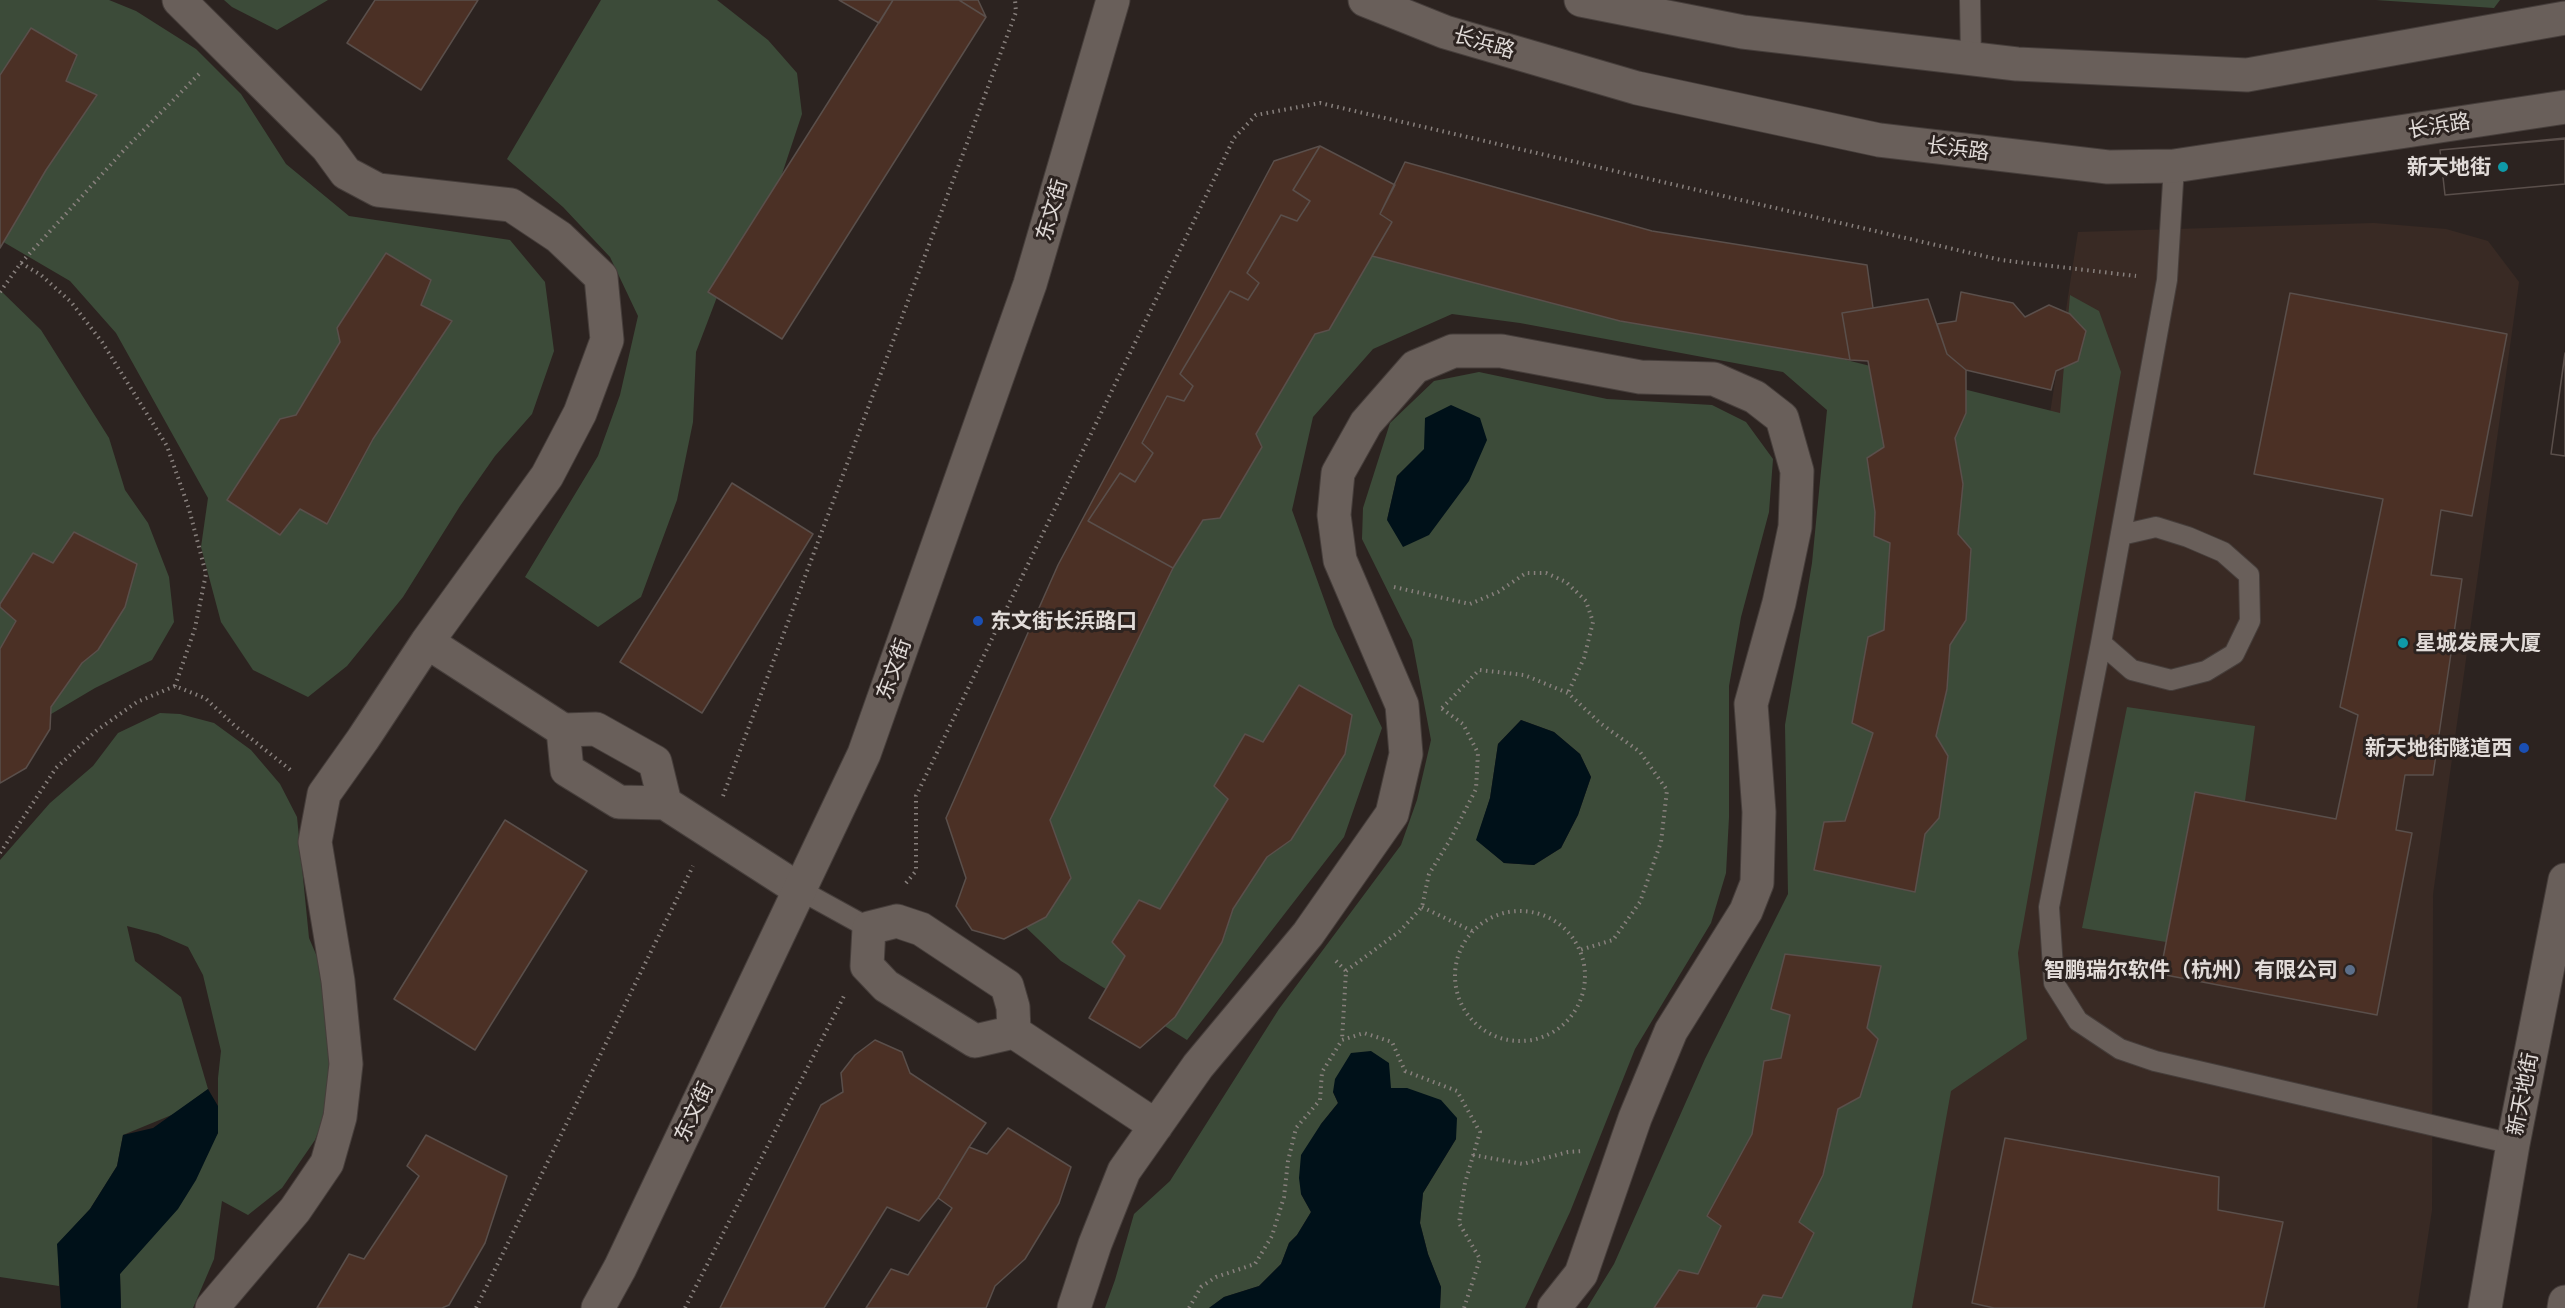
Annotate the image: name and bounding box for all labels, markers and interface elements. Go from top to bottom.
street label: 长浜路 [1450,22,1518,64]
street label: 长浜路 [2406,109,2472,143]
street label: 长浜路 [1925,133,1991,165]
place label: 新天地街 [2407,154,2491,180]
marker: 新天地街 [2496,160,2510,174]
street label: 东文街 [1031,176,1073,244]
place label: 东文街长浜路口 [990,608,1137,634]
marker: 东文街长浜路口 [971,614,985,628]
place label: 星城发展大厦 [2415,630,2541,656]
street label: 东文街 [871,635,917,703]
marker: 星城发展大厦 [2396,636,2410,650]
place label: 新天地街隧道西 [2365,735,2512,761]
marker: 新天地街隧道西 [2517,741,2531,755]
place label: 智鹏瑞尔软件（杭州）有限公司 [2044,957,2338,983]
marker: 智鹏瑞尔软件（杭州）有限公司 [2343,963,2357,977]
street label: 新天地街 [2503,1050,2543,1138]
street label: 东文街 [669,1078,719,1146]

